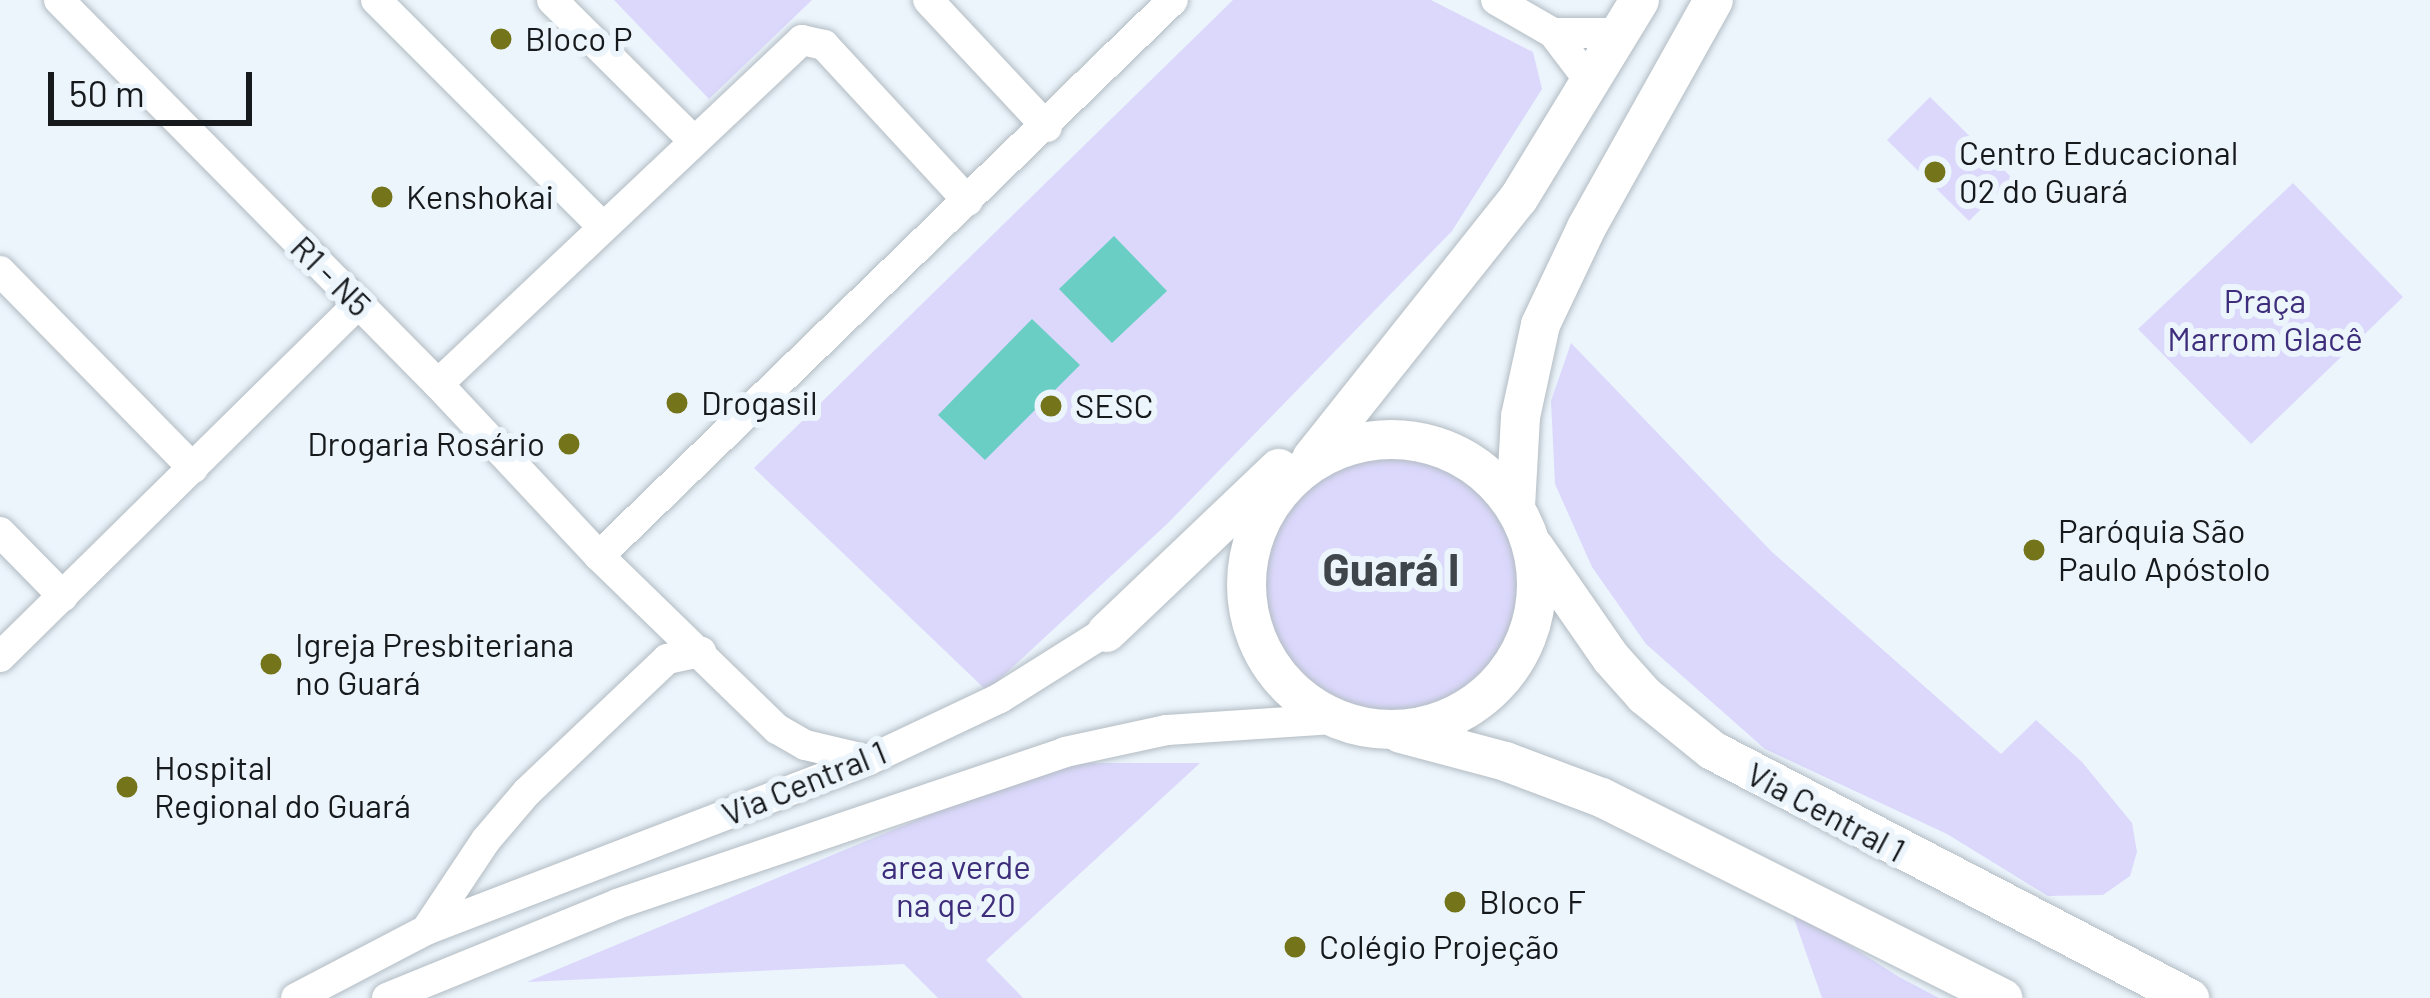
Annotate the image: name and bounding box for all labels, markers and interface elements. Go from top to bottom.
place label: Bloco P [525,19,632,59]
marker: Bloco P [488,26,514,52]
scale bar [54,48,258,122]
text: 50 m [69,71,145,114]
place label: Centro Educacional 02 do Guará [1959,133,2238,211]
marker: Centro Educacional 02 do Guará [1922,159,1948,185]
place label: Kenshokai [406,177,554,217]
marker: Kenshokai [369,184,395,210]
street label: R1 - N5 [283,228,379,324]
park label: Praça Marrom Glacê [2167,281,2363,359]
place label: Drogasil [701,383,818,423]
place label: SESC [1075,386,1154,426]
marker: Drogasil [664,390,690,416]
marker: SESC [1038,393,1064,419]
place label: Drogaria Rosário [307,424,545,464]
marker: Drogaria Rosário [556,431,582,457]
place label: Paróquia São Paulo Apóstolo [2058,511,2271,589]
marker: Paróquia São Paulo Apóstolo [2021,537,2047,563]
district label: Guará I [1322,542,1460,596]
place label: Igreja Presbiteriana no Guará [295,625,574,703]
marker: Igreja Presbiteriana no Guará [258,651,284,677]
street label: Via Central 1 [716,732,892,834]
place label: Hospital Regional do Guará [154,748,411,826]
street label: Via Central 1 [1740,754,1912,870]
marker: Hospital Regional do Guará [111,771,143,803]
park label: area verde na qe 20 [881,847,1031,925]
place label: Bloco F [1479,882,1586,922]
marker: Bloco F [1442,889,1468,915]
place label: Colégio Projeção [1319,927,1560,967]
marker: Colégio Projeção [1282,934,1308,960]

